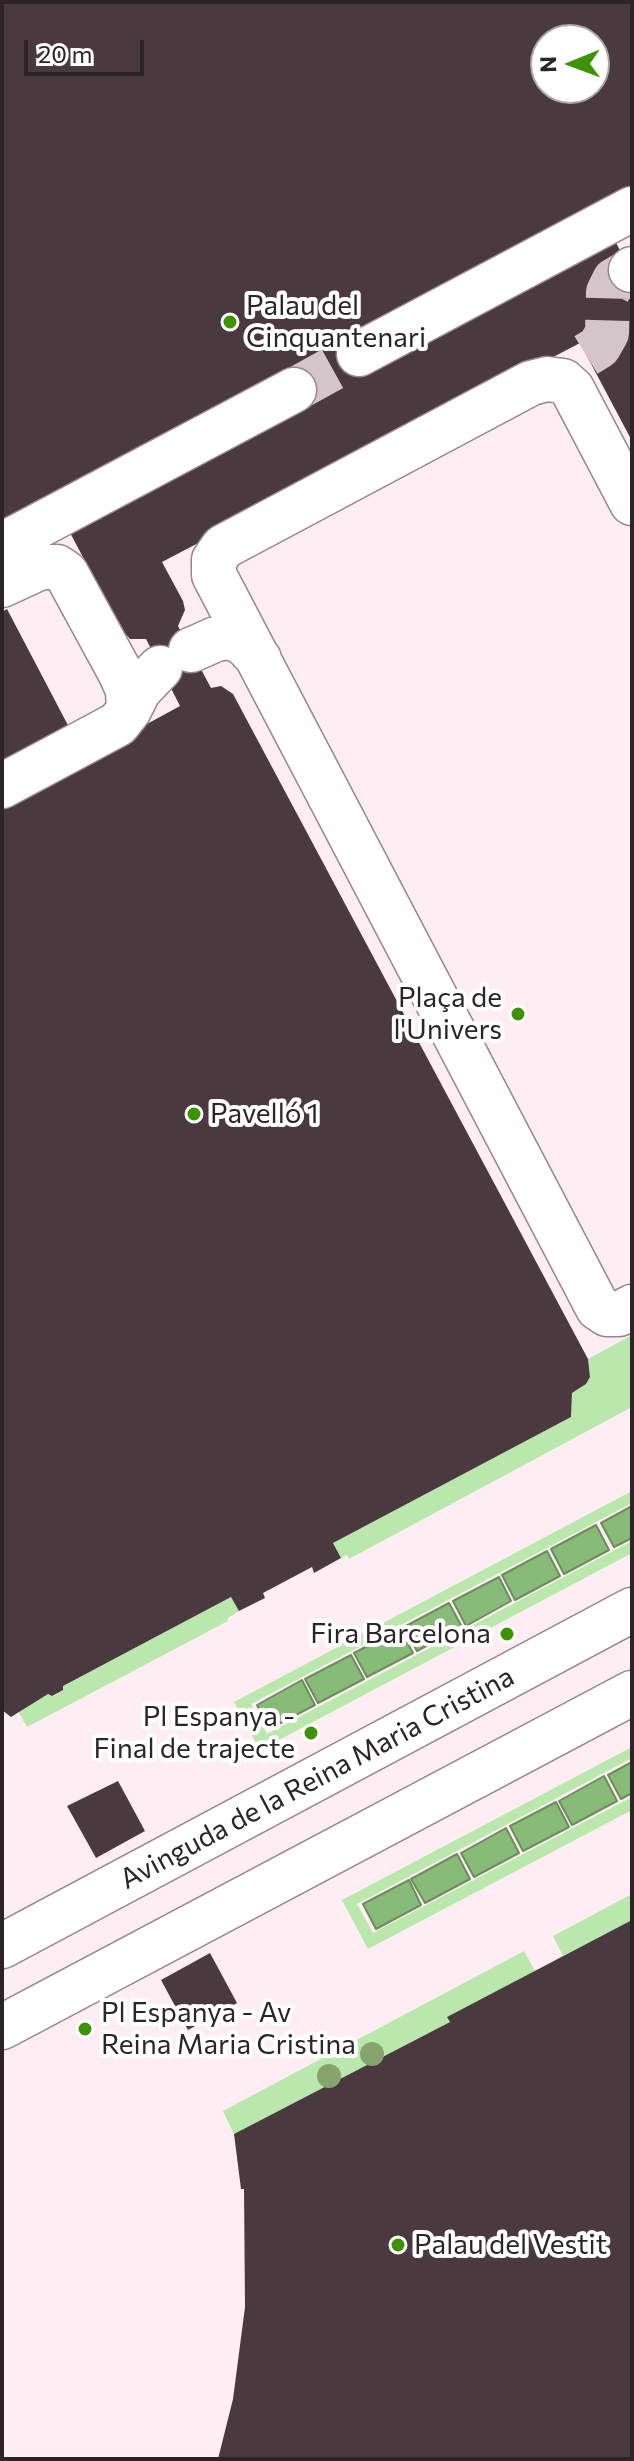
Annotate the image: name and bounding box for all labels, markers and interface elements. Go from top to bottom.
scale bar [28,24,148,74]
north arrow [530,24,610,104]
text: 20 m [38,39,92,68]
text: N [534,56,561,73]
place label: Palau del Cinquantenari [246,289,426,355]
marker: Palau del Cinquantenari [221,313,239,331]
place label: Plaça de l'Univers [393,981,502,1047]
marker: Plaça de l'Univers [509,1005,527,1023]
place label: Pavelló 1 [210,1097,319,1131]
marker: Pavelló 1 [185,1105,203,1123]
place label: Fira Barcelona [310,1617,491,1651]
marker: Fira Barcelona [498,1625,516,1643]
street label: Avinguda de la Reina Maria Cristina [114,1660,520,1896]
place label: Pl Espanya - Final de trajecte [93,1700,295,1766]
marker: Pl Espanya - Final de trajecte [302,1724,320,1742]
place label: Pl Espanya - Av Reina Maria Cristina [101,1996,356,2062]
marker: Pl Espanya - Av Reina Maria Cristina [76,2020,94,2038]
place label: Palau del Vestit [414,2228,607,2262]
marker: Palau del Vestit [389,2236,407,2254]

